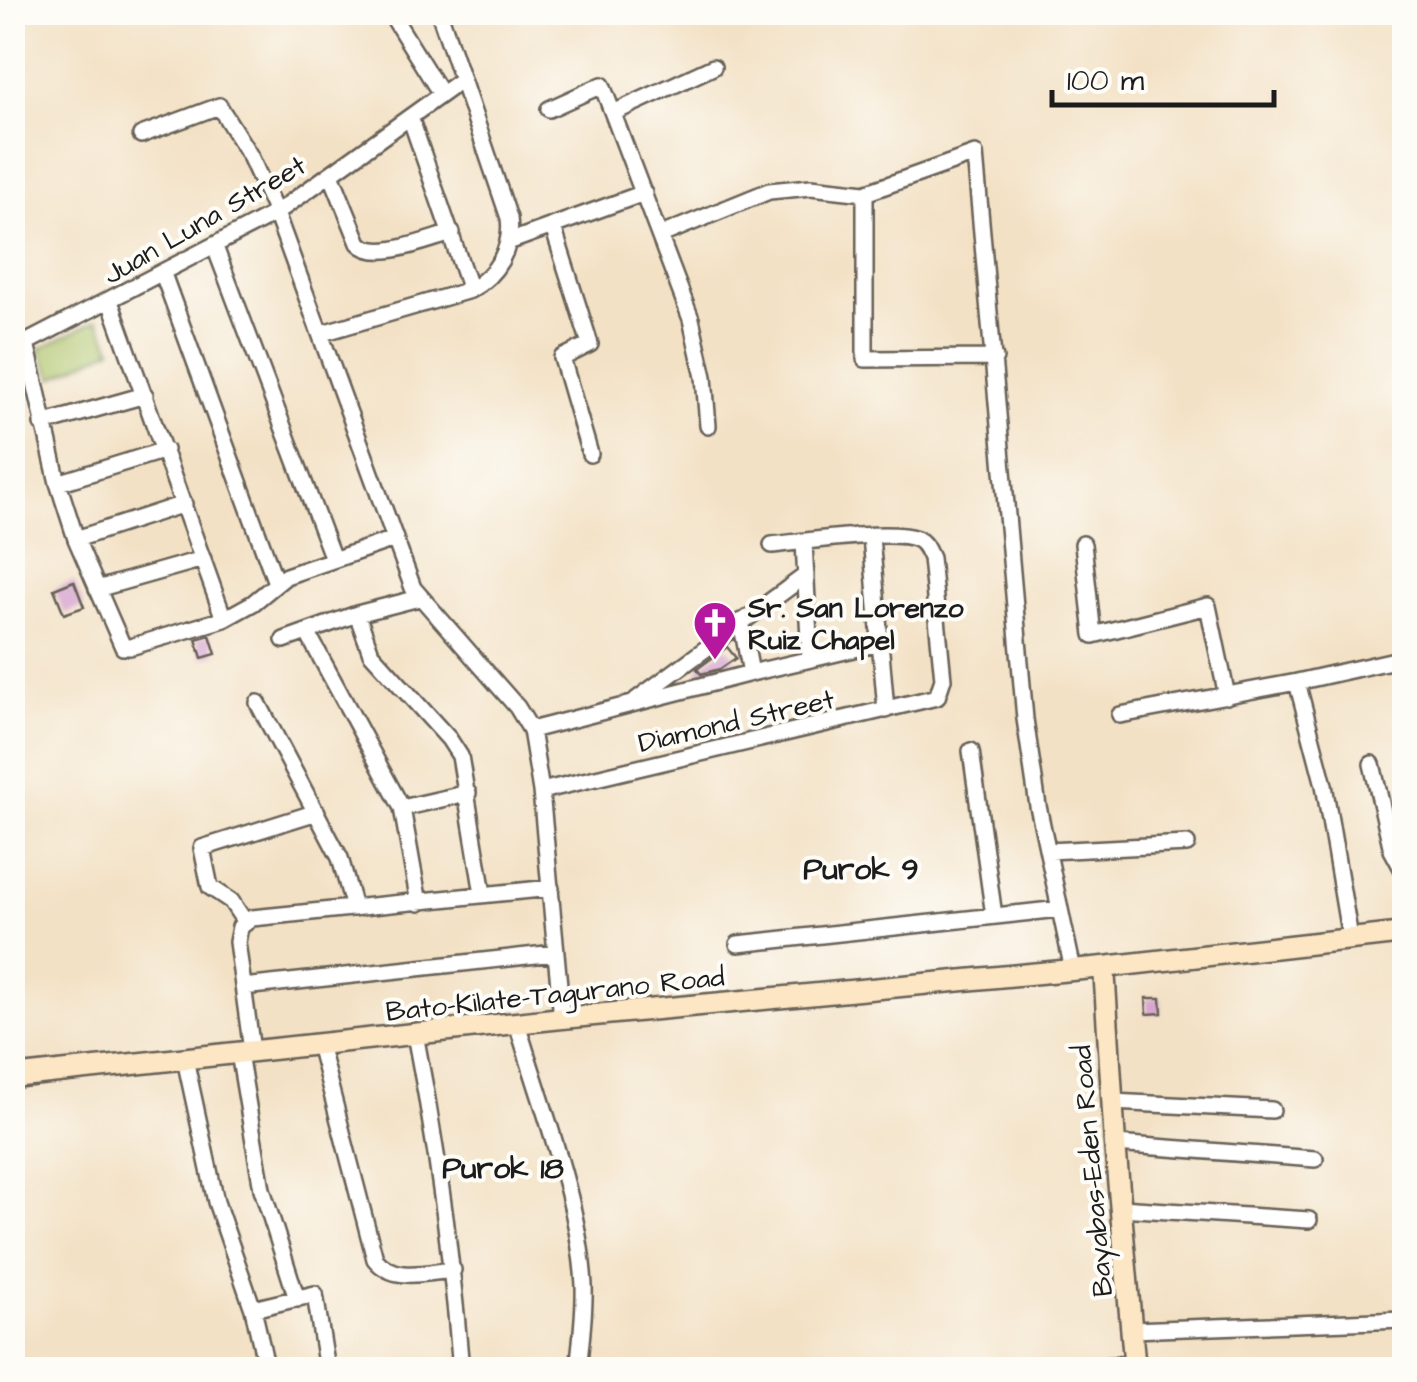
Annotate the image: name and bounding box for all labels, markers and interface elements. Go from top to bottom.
scale bar [1052,45,1274,107]
text: 100 m [1067,60,1145,102]
street label: Juan Luna Street [96,146,314,294]
place label: Sr. San Lorenzo Ruiz Chapel [747,589,964,661]
church icon: Sr. San Lorenzo Ruiz Chapel [692,600,738,661]
street label: Diamond Street [634,680,839,763]
district label: Purok 9 [803,849,919,891]
street label: Bato-Kilate-Tagurano Road [384,957,726,1033]
street label: Bayabas-Eden Road [1062,1043,1125,1298]
district label: Purok 18 [442,1148,564,1190]

